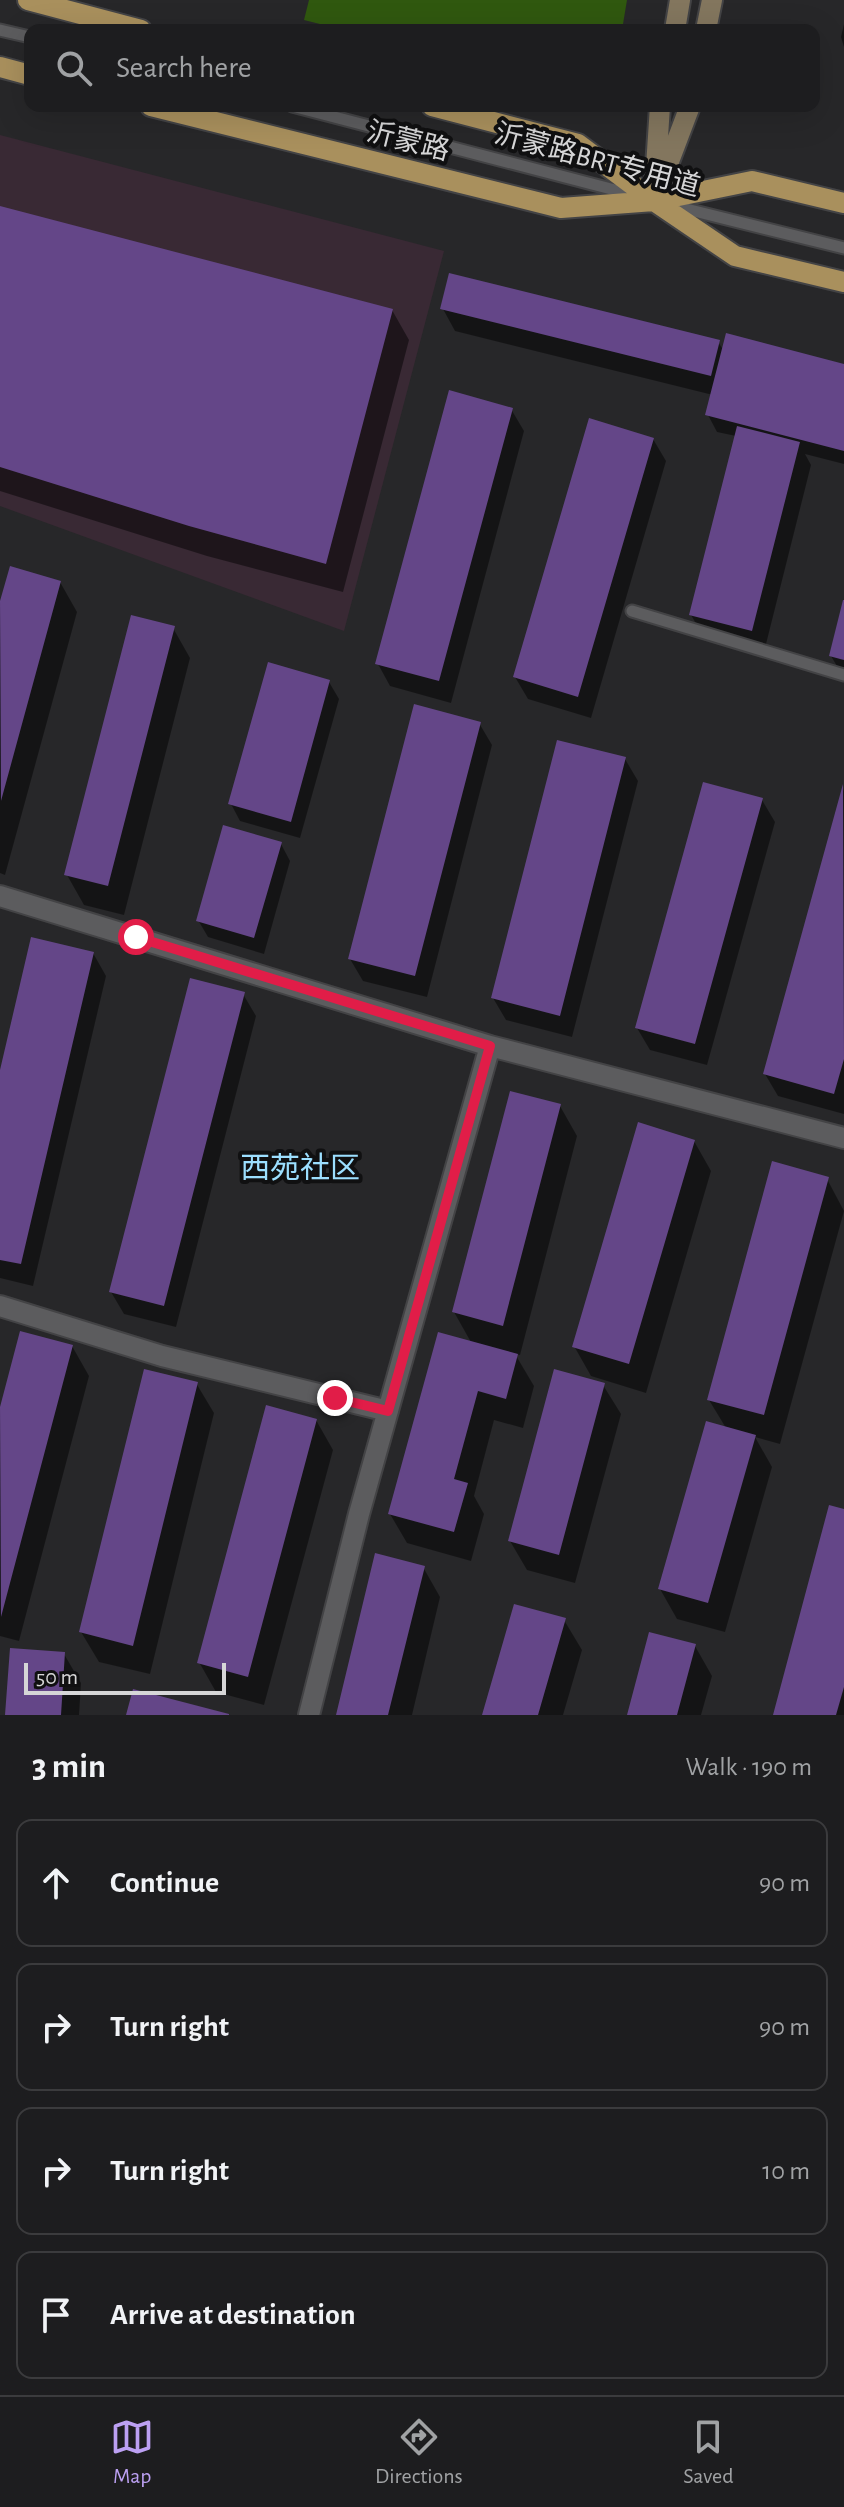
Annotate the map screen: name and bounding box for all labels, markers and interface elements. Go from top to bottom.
search box [24,24,820,112]
icon: search [52,46,96,90]
text: Search here [116,53,252,83]
street label: 沂蒙路 [364,116,453,166]
street label: 沂蒙路BRT专用道 [491,118,703,202]
route start [118,919,154,955]
district label: 西苑社区 [240,1152,360,1184]
route end [317,1380,353,1416]
scale bar [24,1659,226,1695]
text: 50 m [36,1666,78,1688]
text: 3 min [32,1750,106,1784]
text: Walk · 190 m [685,1754,812,1780]
icon: ahead [34,1861,78,1905]
text: Continue [110,1868,219,1898]
text: 90 m [759,1870,810,1896]
icon: right [34,2005,78,2049]
text: Turn right [110,2012,229,2042]
text: 90 m [759,2014,810,2040]
icon: right [34,2149,78,2193]
text: Turn right [110,2156,229,2186]
text: 10 m [762,2158,810,2184]
icon: arrive [34,2293,78,2337]
text: Arrive at destination [110,2300,356,2330]
tab: Map [110,2415,154,2489]
tab: Directions [375,2415,463,2489]
tab: Saved [683,2415,734,2489]

